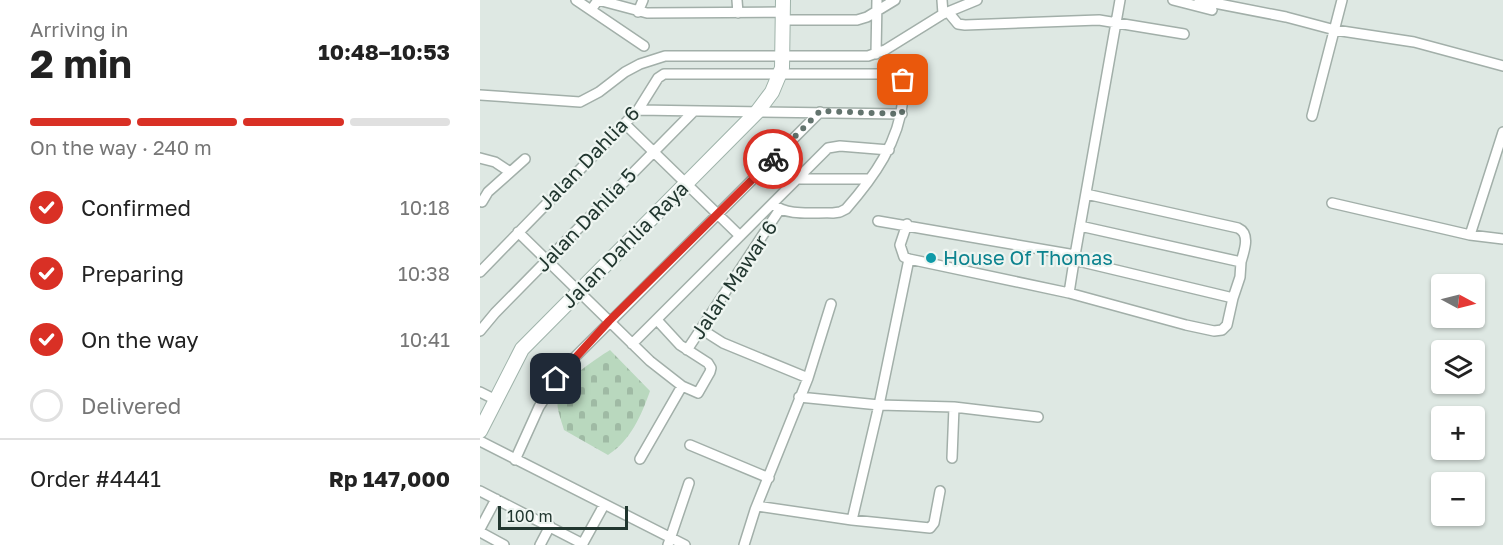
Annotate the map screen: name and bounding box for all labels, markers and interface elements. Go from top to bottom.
text: Arriving in [30,17,128,41]
text: 10:48–10:53 [318,38,450,65]
text: 2 min [30,40,132,87]
pin [877,54,928,105]
icon: bag [886,63,919,96]
street label: Jalan Dahlia 6 [533,100,644,214]
courier [743,129,803,189]
text: On the way · 240 m [30,135,212,159]
icon: bike [757,143,790,176]
street label: Jalan Dahlia 5 [530,163,641,276]
street label: Jalan Dahlia Raya [556,176,693,313]
icon: check [30,191,63,224]
text: Confirmed [81,194,191,221]
text: 10:18 [400,195,450,219]
street label: Jalan Mawar 6 [685,216,782,343]
place label: House Of Thomas [943,245,1113,269]
marker: House Of Thomas [924,251,938,265]
icon: check [30,257,63,290]
text: Preparing [81,260,184,287]
text: 10:38 [398,261,450,285]
north arrow [1431,274,1485,328]
map controls [1431,274,1485,526]
icon: check [30,323,63,356]
text: On the way [81,326,199,353]
text: 10:41 [400,327,450,351]
button: layers [1431,340,1485,394]
pin [530,353,581,404]
icon: home [539,362,572,395]
text: Delivered [81,392,181,419]
button: + [1431,406,1485,460]
text: Order #4441 [30,465,161,492]
text: Rp 147,000 [329,465,450,492]
button: − [1431,472,1485,526]
scale bar [498,503,628,530]
text: 100 m [507,506,553,526]

